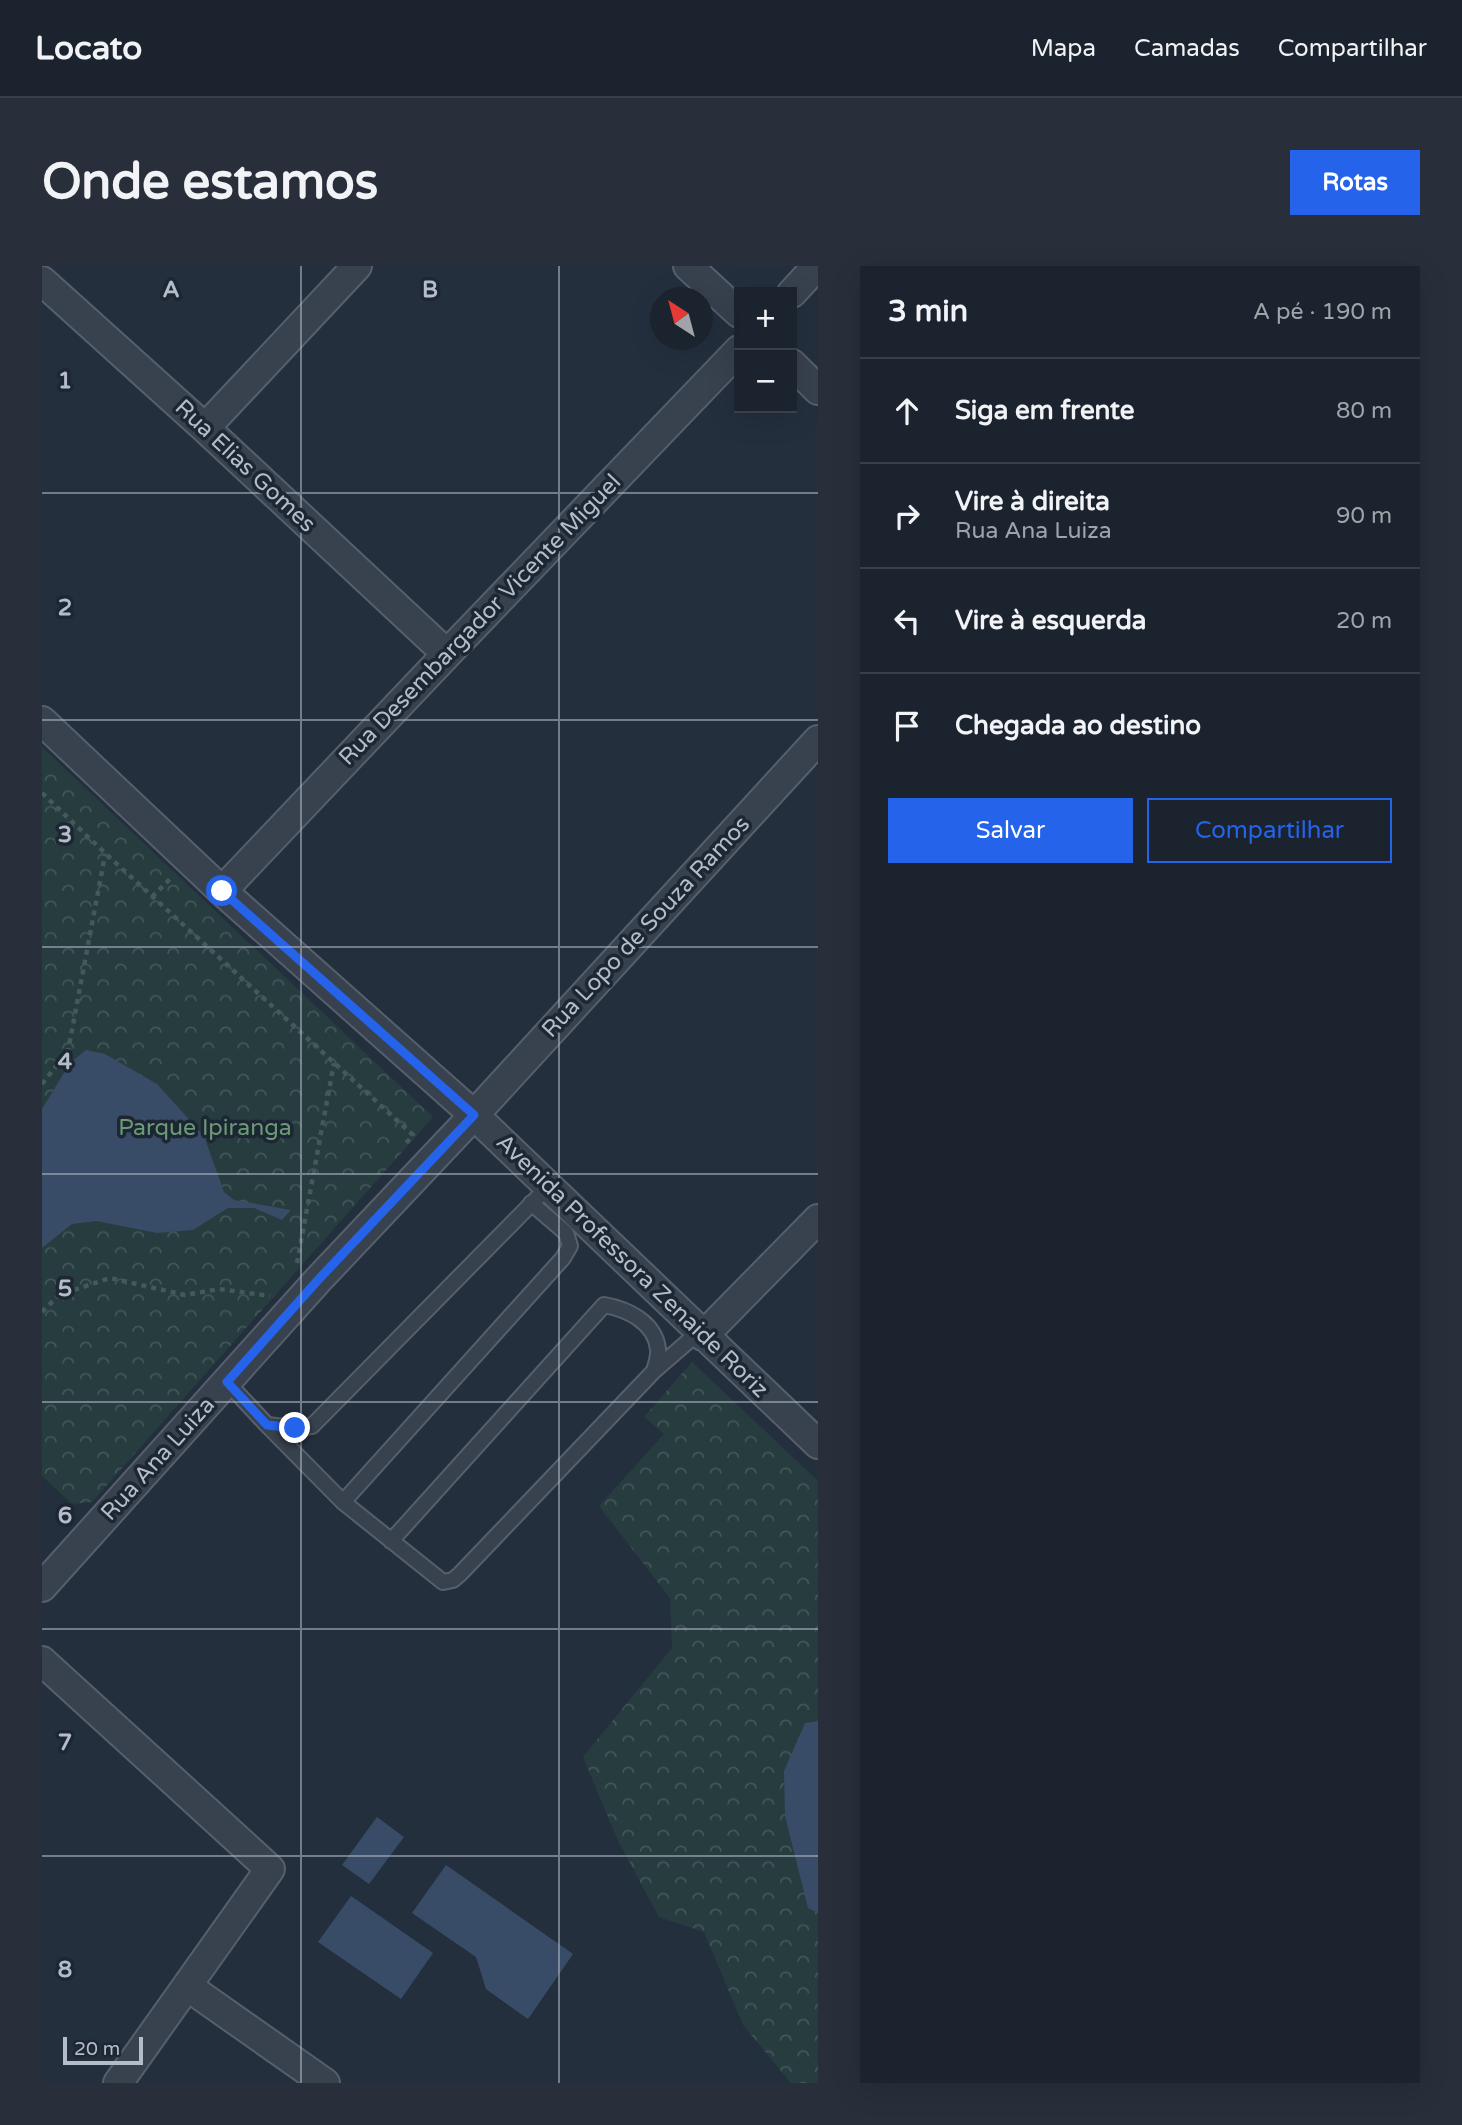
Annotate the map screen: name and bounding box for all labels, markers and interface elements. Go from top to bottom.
text: Locato [35,29,142,68]
text: Mapa [1031,34,1096,63]
text: Camadas [1134,34,1240,63]
text: Compartilhar [1278,34,1427,63]
button: Rotas [1290,150,1420,215]
text: Onde estamos [42,153,378,212]
text: A [162,276,180,304]
text: B [422,276,438,304]
north arrow [650,287,713,350]
map controls [734,287,797,413]
button: + [734,287,797,350]
text: 3 min [888,293,968,330]
text: A pé · 190 m [1253,298,1392,326]
button: − [734,350,797,413]
text: 1 [58,367,72,395]
icon: ahead [888,392,926,430]
street label: Rua Elias Gomes [169,394,321,538]
text: Siga em frente [955,395,1135,426]
text: 80 m [1336,397,1392,425]
street label: Rua Desembargador Vicente Miguel [333,469,627,771]
text: Vire à direita [955,486,1110,517]
icon: right [888,497,926,535]
text: 90 m [1336,502,1392,530]
text: Rua Ana Luiza [955,517,1112,545]
text: 2 [58,594,72,622]
icon: left [888,602,926,640]
text: Vire à esquerda [955,605,1146,636]
text: 20 m [1336,607,1392,635]
icon: arrive [888,707,926,745]
text: Chegada ao destino [955,710,1201,741]
button: Salvar [888,798,1133,863]
button: Compartilhar [1147,798,1392,863]
street label: Rua Lopo de Souza Ramos [536,811,756,1043]
text: 3 [58,821,72,849]
route start [206,875,237,906]
text: 4 [58,1048,73,1076]
park label: Parque Ipiranga [118,1114,292,1142]
street label: Avenida Professora Zenaide Roriz [490,1128,774,1404]
text: 5 [58,1275,72,1303]
street label: Rua Ana Luiza [95,1391,221,1527]
route end [279,1412,310,1443]
text: 6 [58,1502,72,1530]
text: 7 [58,1729,72,1757]
text: 8 [58,1956,72,1984]
scale bar [63,2034,144,2066]
text: 20 m [74,2038,120,2060]

